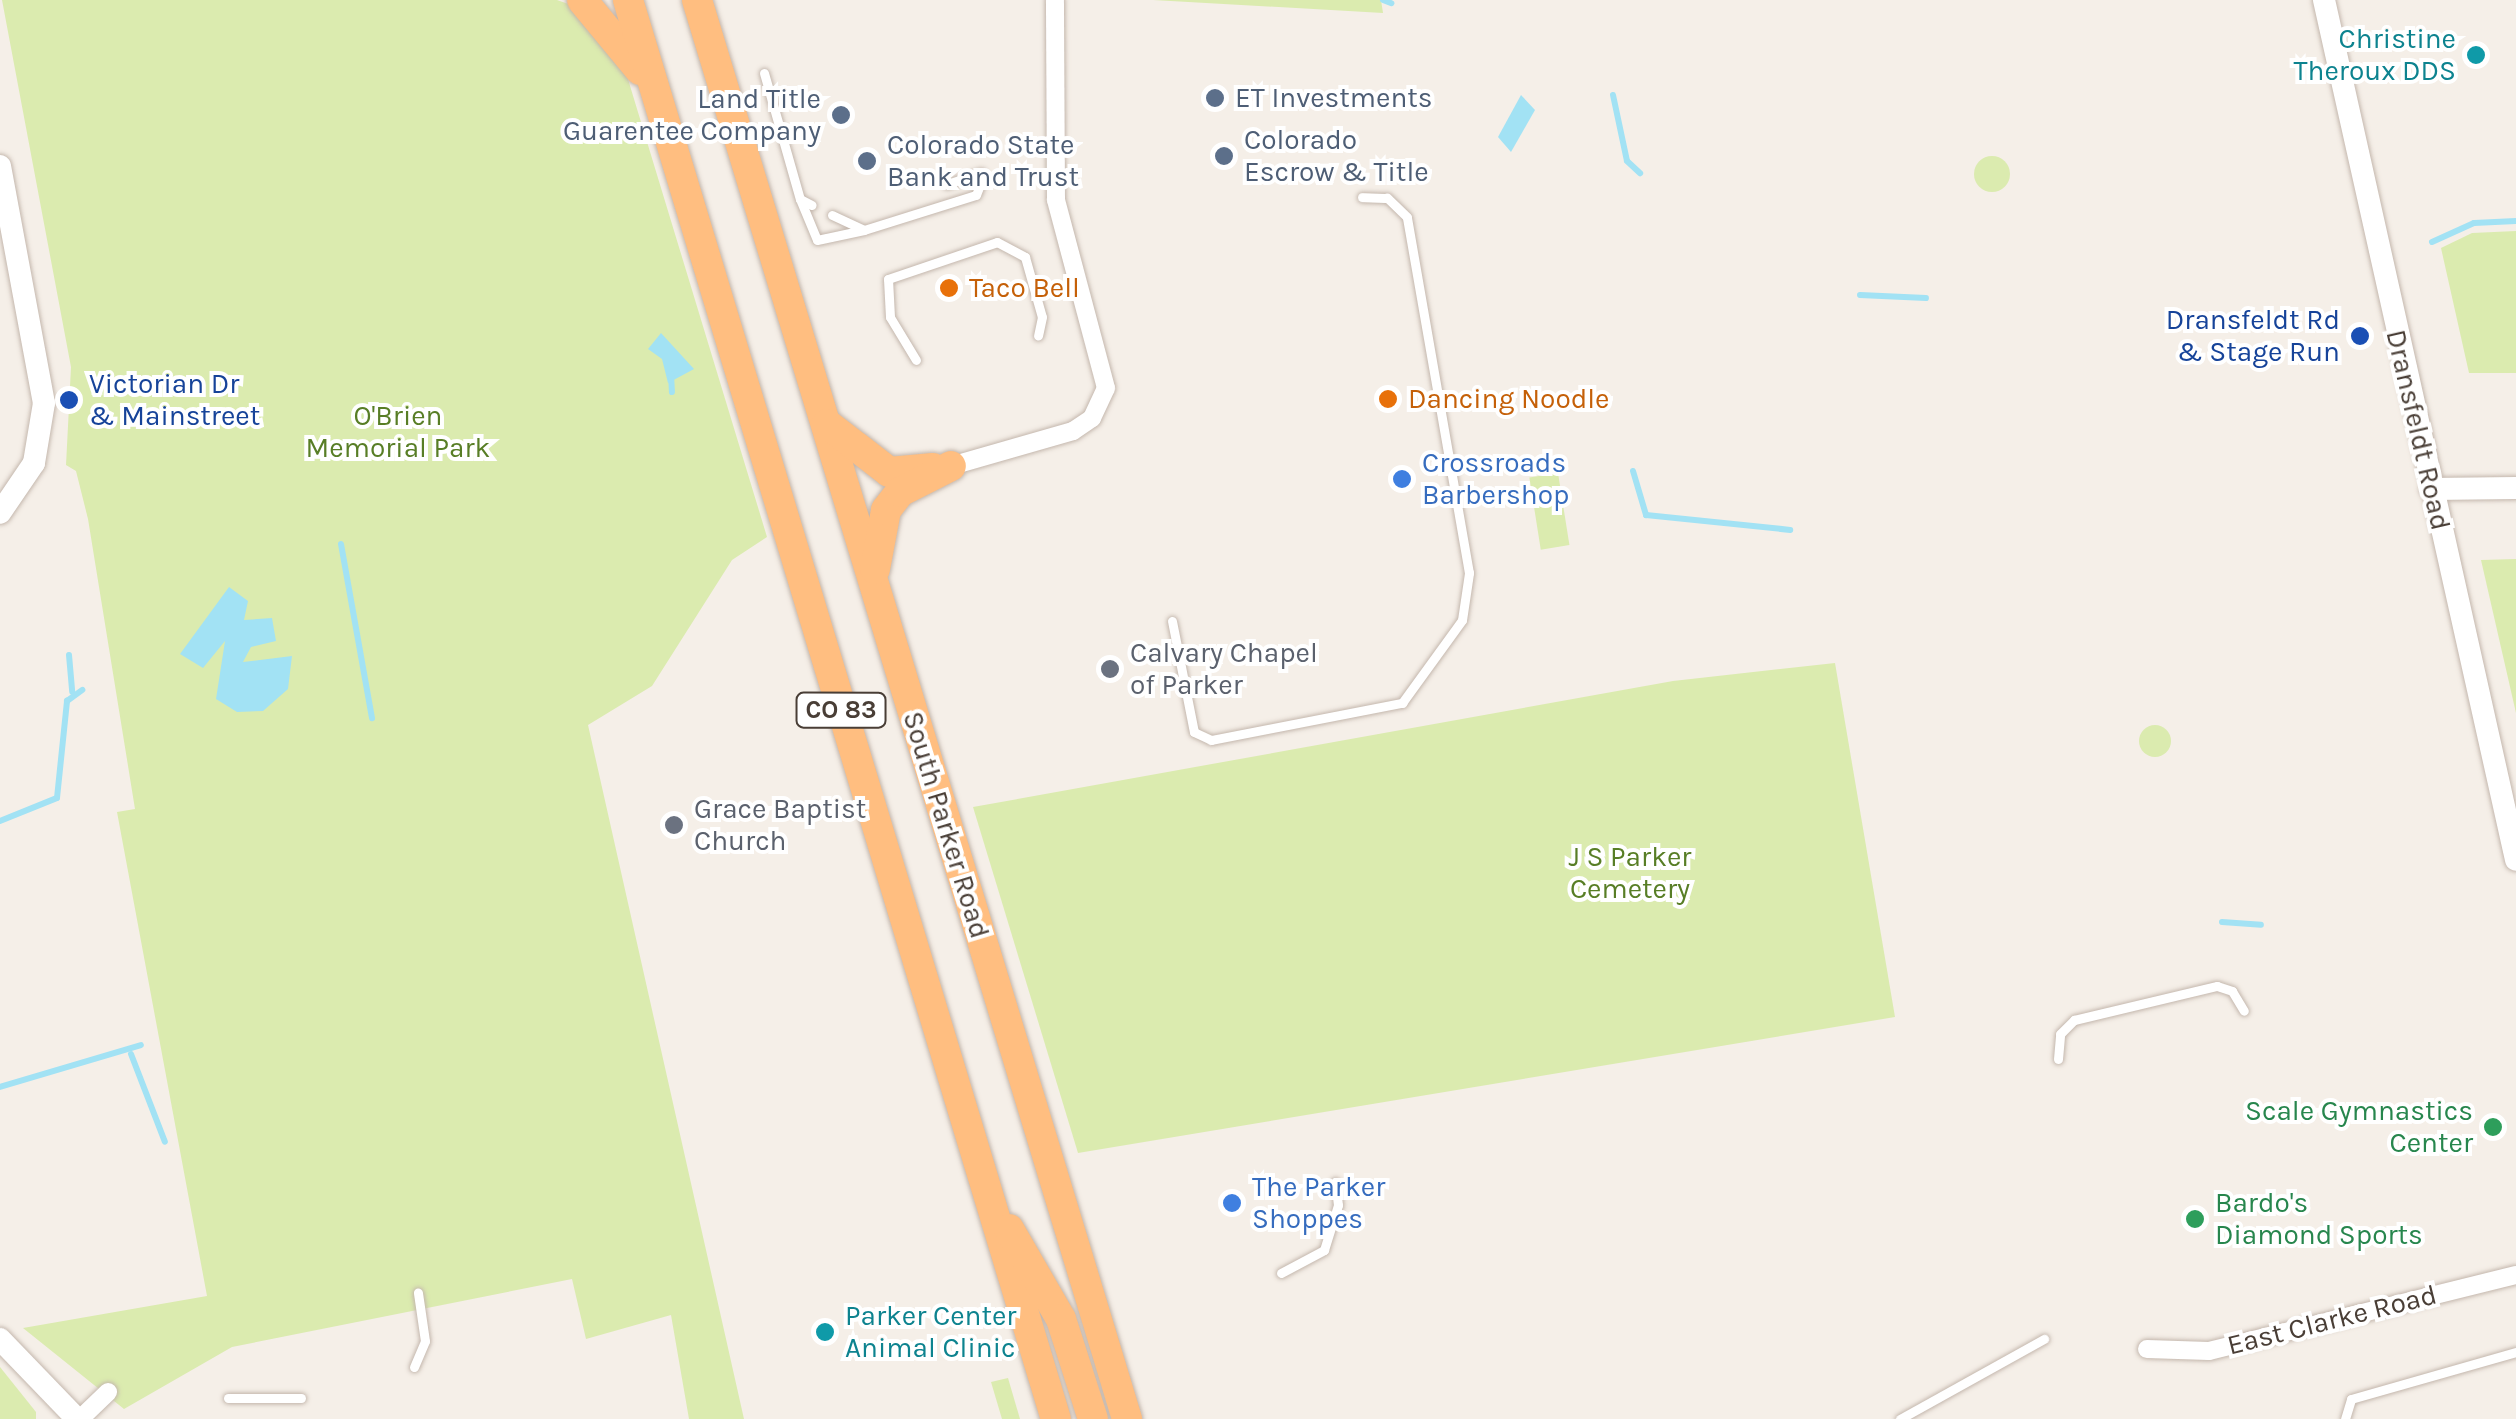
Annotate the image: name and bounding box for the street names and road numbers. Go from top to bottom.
street label: Dransfeldt Road [2379,326,2457,534]
road number: CO 83 [794,690,888,730]
street label: South Parker Road [895,707,997,943]
street label: East Clarke Road [2224,1278,2440,1362]

